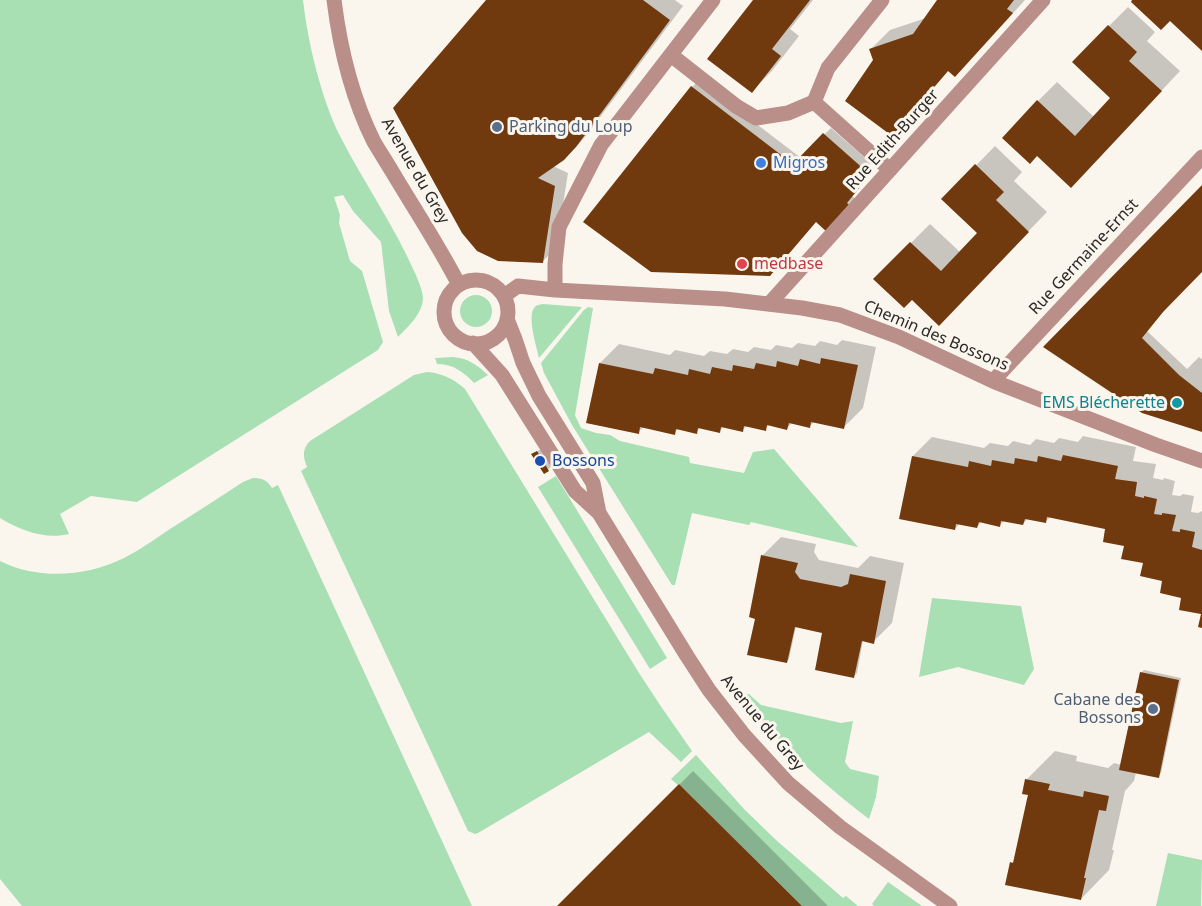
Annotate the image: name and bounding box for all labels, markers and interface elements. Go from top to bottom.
street label: Rue Edith-Burger [843,86,943,194]
street label: Avenue du Grey [377,115,453,227]
place label: Parking du Loup [509,117,633,137]
marker: Parking du Loup [490,120,504,134]
place label: Migros [773,153,825,173]
marker: Migros [754,156,768,170]
street label: Rue Germaine-Ernst [1025,195,1143,319]
place label: medbase [754,254,823,274]
marker: medbase [735,257,749,271]
street label: Chemin des Bossons [861,297,1011,375]
place label: EMS Blécherette [1043,393,1165,413]
marker: EMS Blécherette [1170,396,1184,410]
place label: Bossons [552,451,615,471]
marker: Bossons [533,454,547,468]
street label: Avenue du Grey [716,671,808,775]
place label: Cabane des Bossons [1053,690,1141,728]
marker: Cabane des Bossons [1146,702,1160,716]

